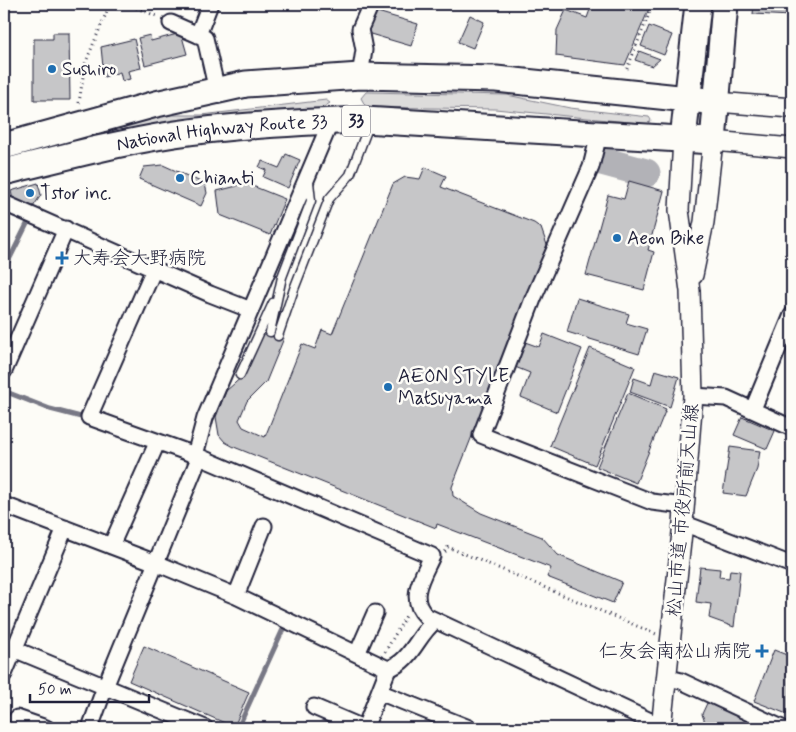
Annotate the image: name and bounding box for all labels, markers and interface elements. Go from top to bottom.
place label: Sushiro [62,57,116,82]
marker: Sushiro [46,63,58,75]
road number: 33 [342,105,370,136]
street label: National Highway Route 33 [114,109,328,157]
place label: Chianti [190,166,254,191]
marker: Chianti [174,172,186,184]
place label: Tstor inc. [40,181,111,206]
marker: Tstor inc. [24,187,36,199]
place label: Aeon Bike [627,226,704,251]
marker: Aeon Bike [611,232,623,244]
place label: 大寿会大野病院 [73,246,206,271]
marker: 大寿会大野病院 [55,251,69,265]
place label: AEON STYLE Matsuyama [398,364,509,412]
marker: AEON STYLE Matsuyama [382,381,394,393]
street label: 松山市道 市役所前天山線 [661,402,705,618]
place label: 仁友会南松山病院 [599,639,751,664]
marker: 仁友会南松山病院 [755,644,769,658]
scale bar [30,672,149,704]
text: 50 m [38,680,72,700]

